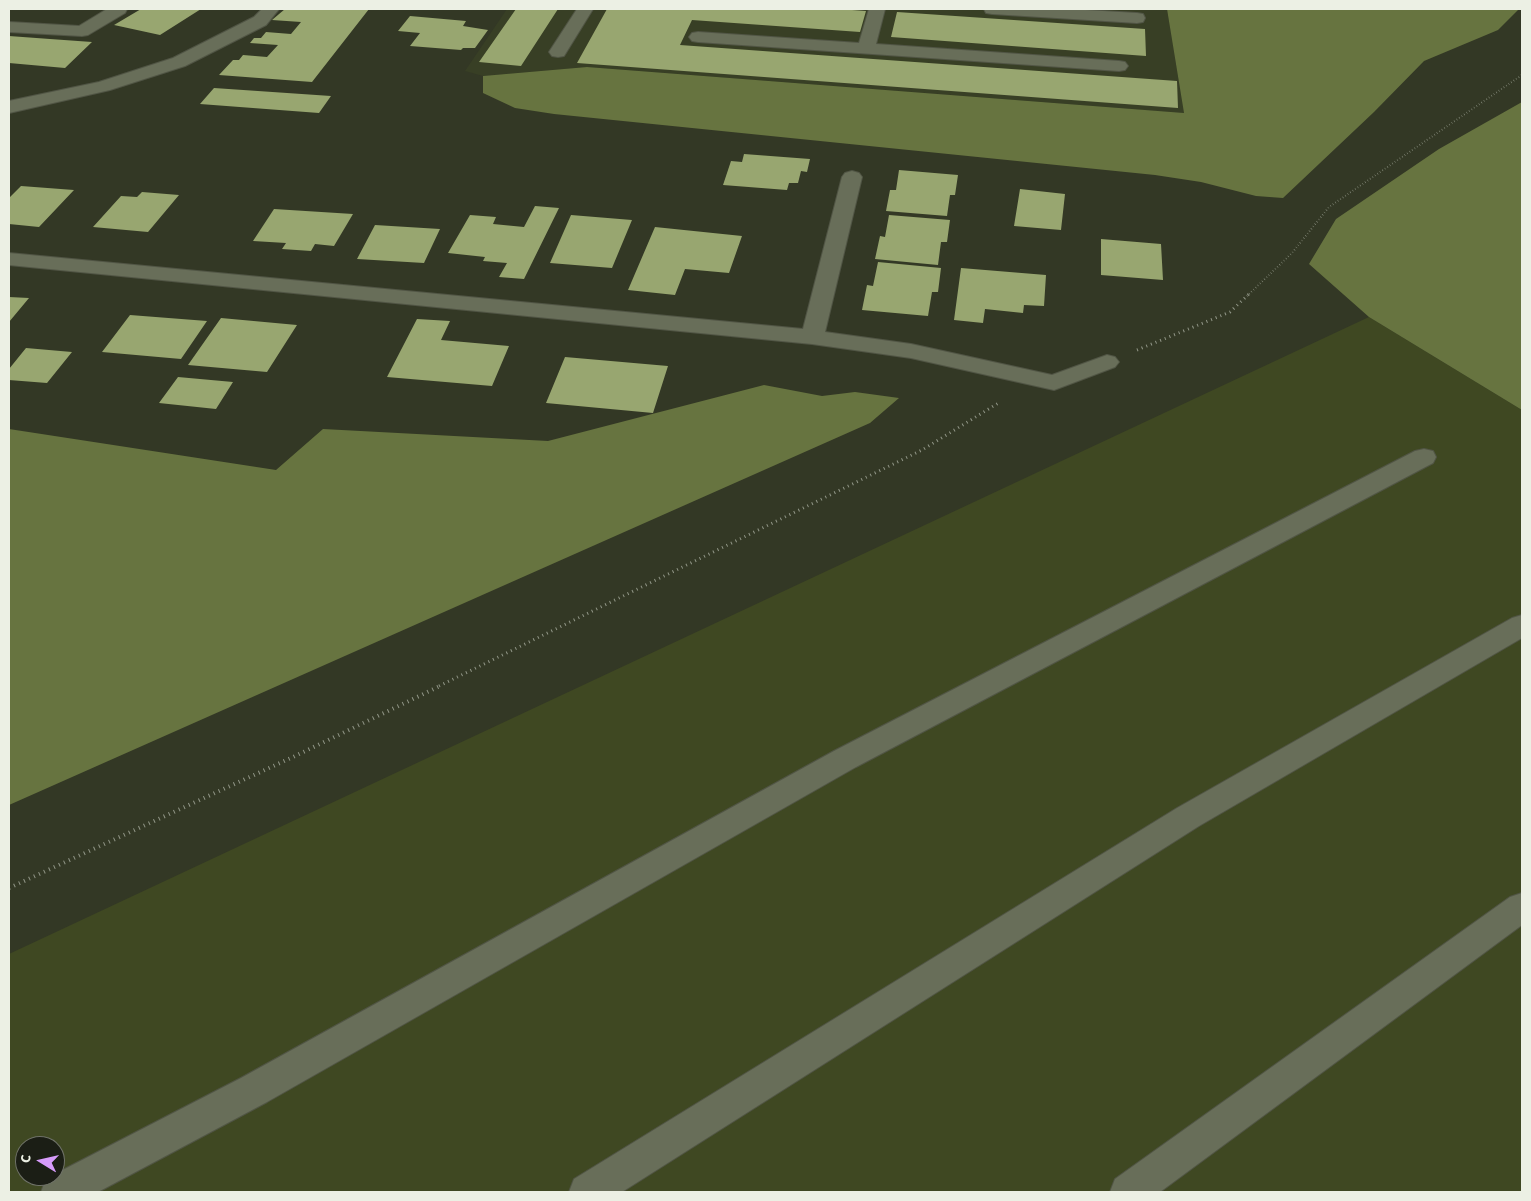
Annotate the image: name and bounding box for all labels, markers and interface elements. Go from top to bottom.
north arrow [15,1136,65,1186]
text: С [16,1153,37,1164]

